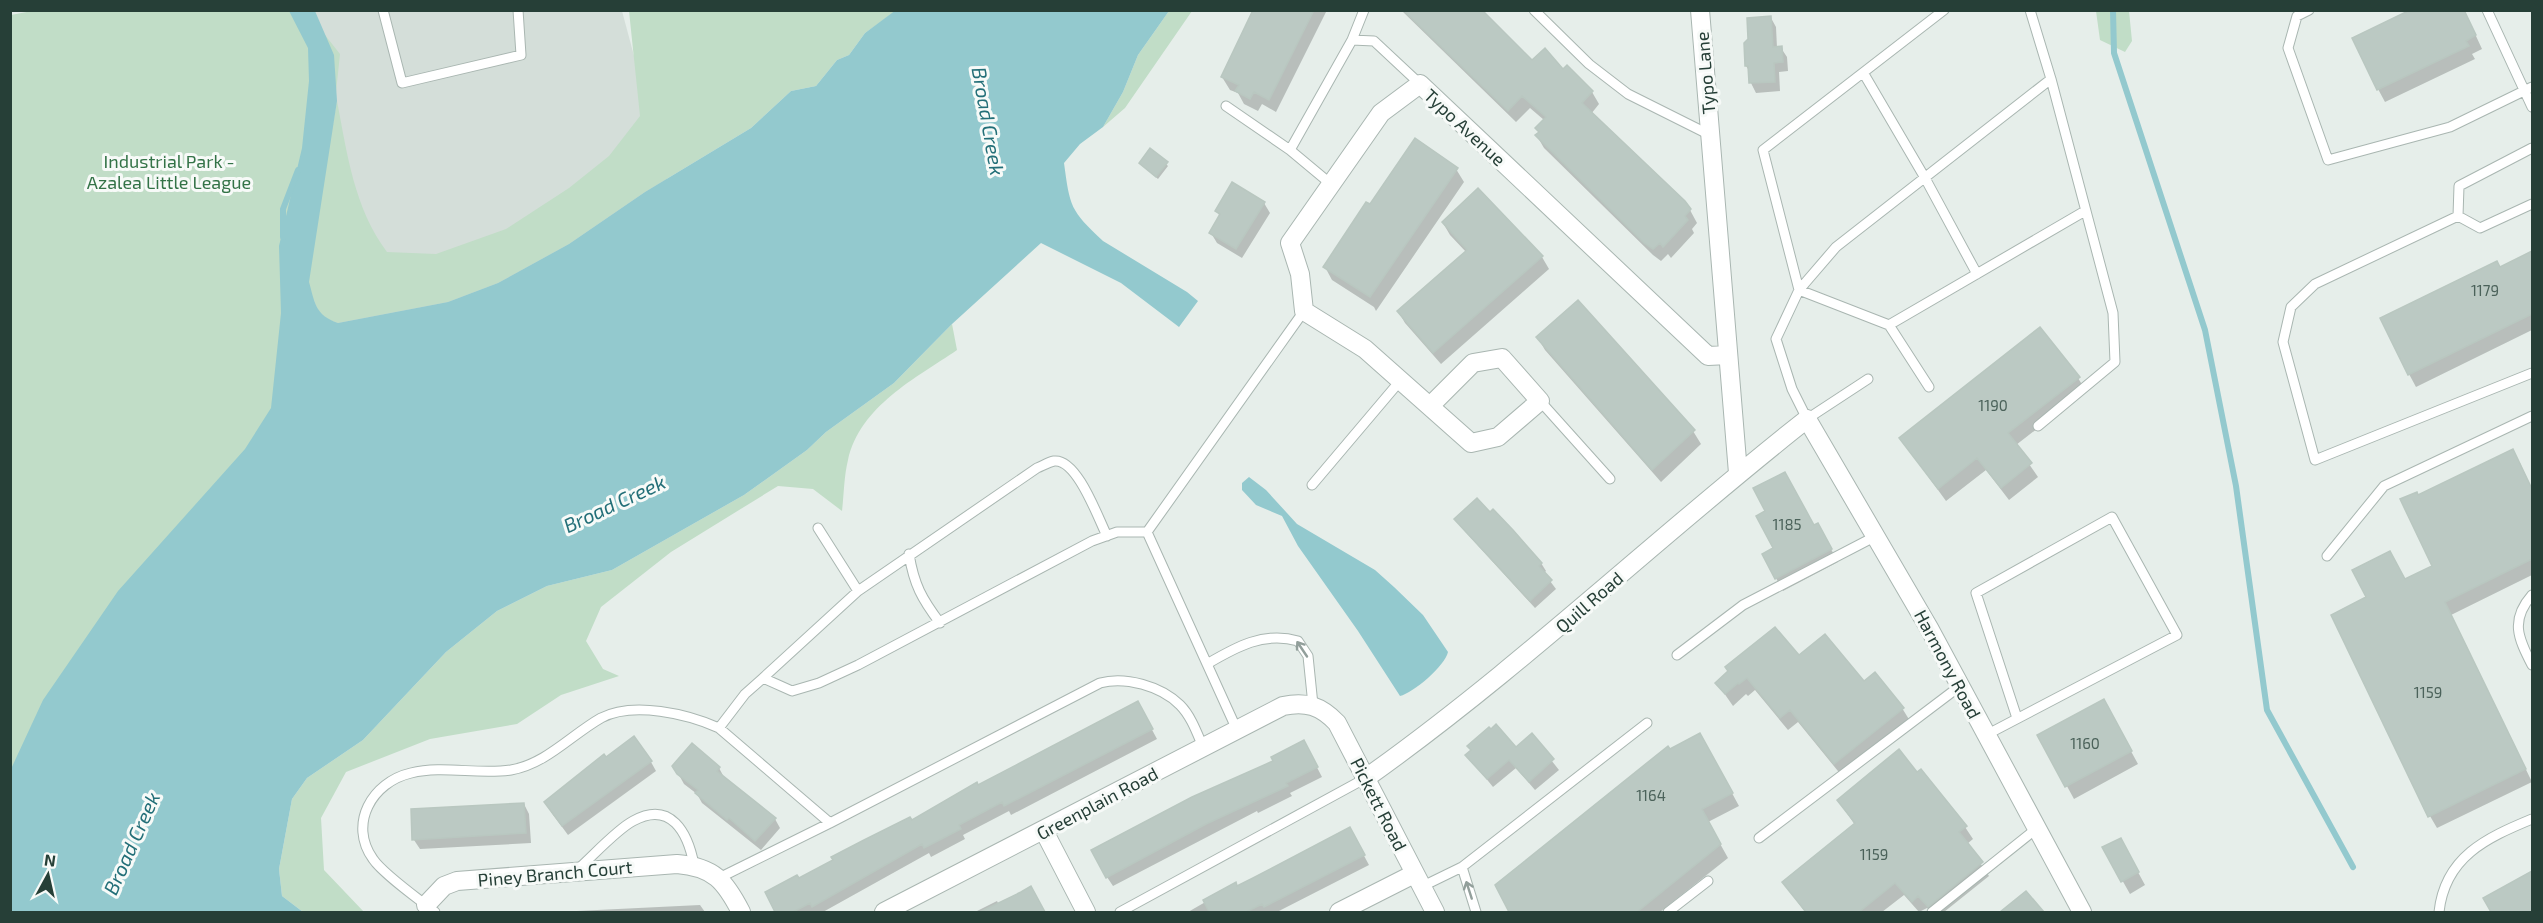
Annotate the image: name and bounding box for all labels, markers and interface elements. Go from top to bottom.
street label: Typo Lane [1690,31,1720,115]
water label: Broad Creek [968,65,1010,177]
street label: Typo Avenue [1420,84,1510,170]
park label: Industrial Park - Azalea Little League [87,150,251,193]
house number: 1179 [2471,281,2499,299]
house number: 1190 [1978,396,2008,414]
water label: Broad Creek [559,469,669,537]
house number: 1185 [1772,515,1802,533]
street label: Quill Road [1551,567,1627,637]
street label: Harmony Road [1910,606,1986,722]
one-way arrow [1296,641,1309,658]
house number: 1159 [2414,683,2442,701]
house number: 1160 [2070,734,2100,752]
street label: Pickett Road [1346,754,1412,854]
street label: Greenplain Road [1033,762,1161,844]
house number: 1164 [1636,786,1666,804]
water label: Broad Creek [98,788,164,898]
north arrow [18,845,78,905]
house number: 1159 [1860,845,1888,863]
text: N [43,849,57,870]
street label: Piney Branch Court [477,855,633,891]
one-way arrow [1463,881,1474,900]

